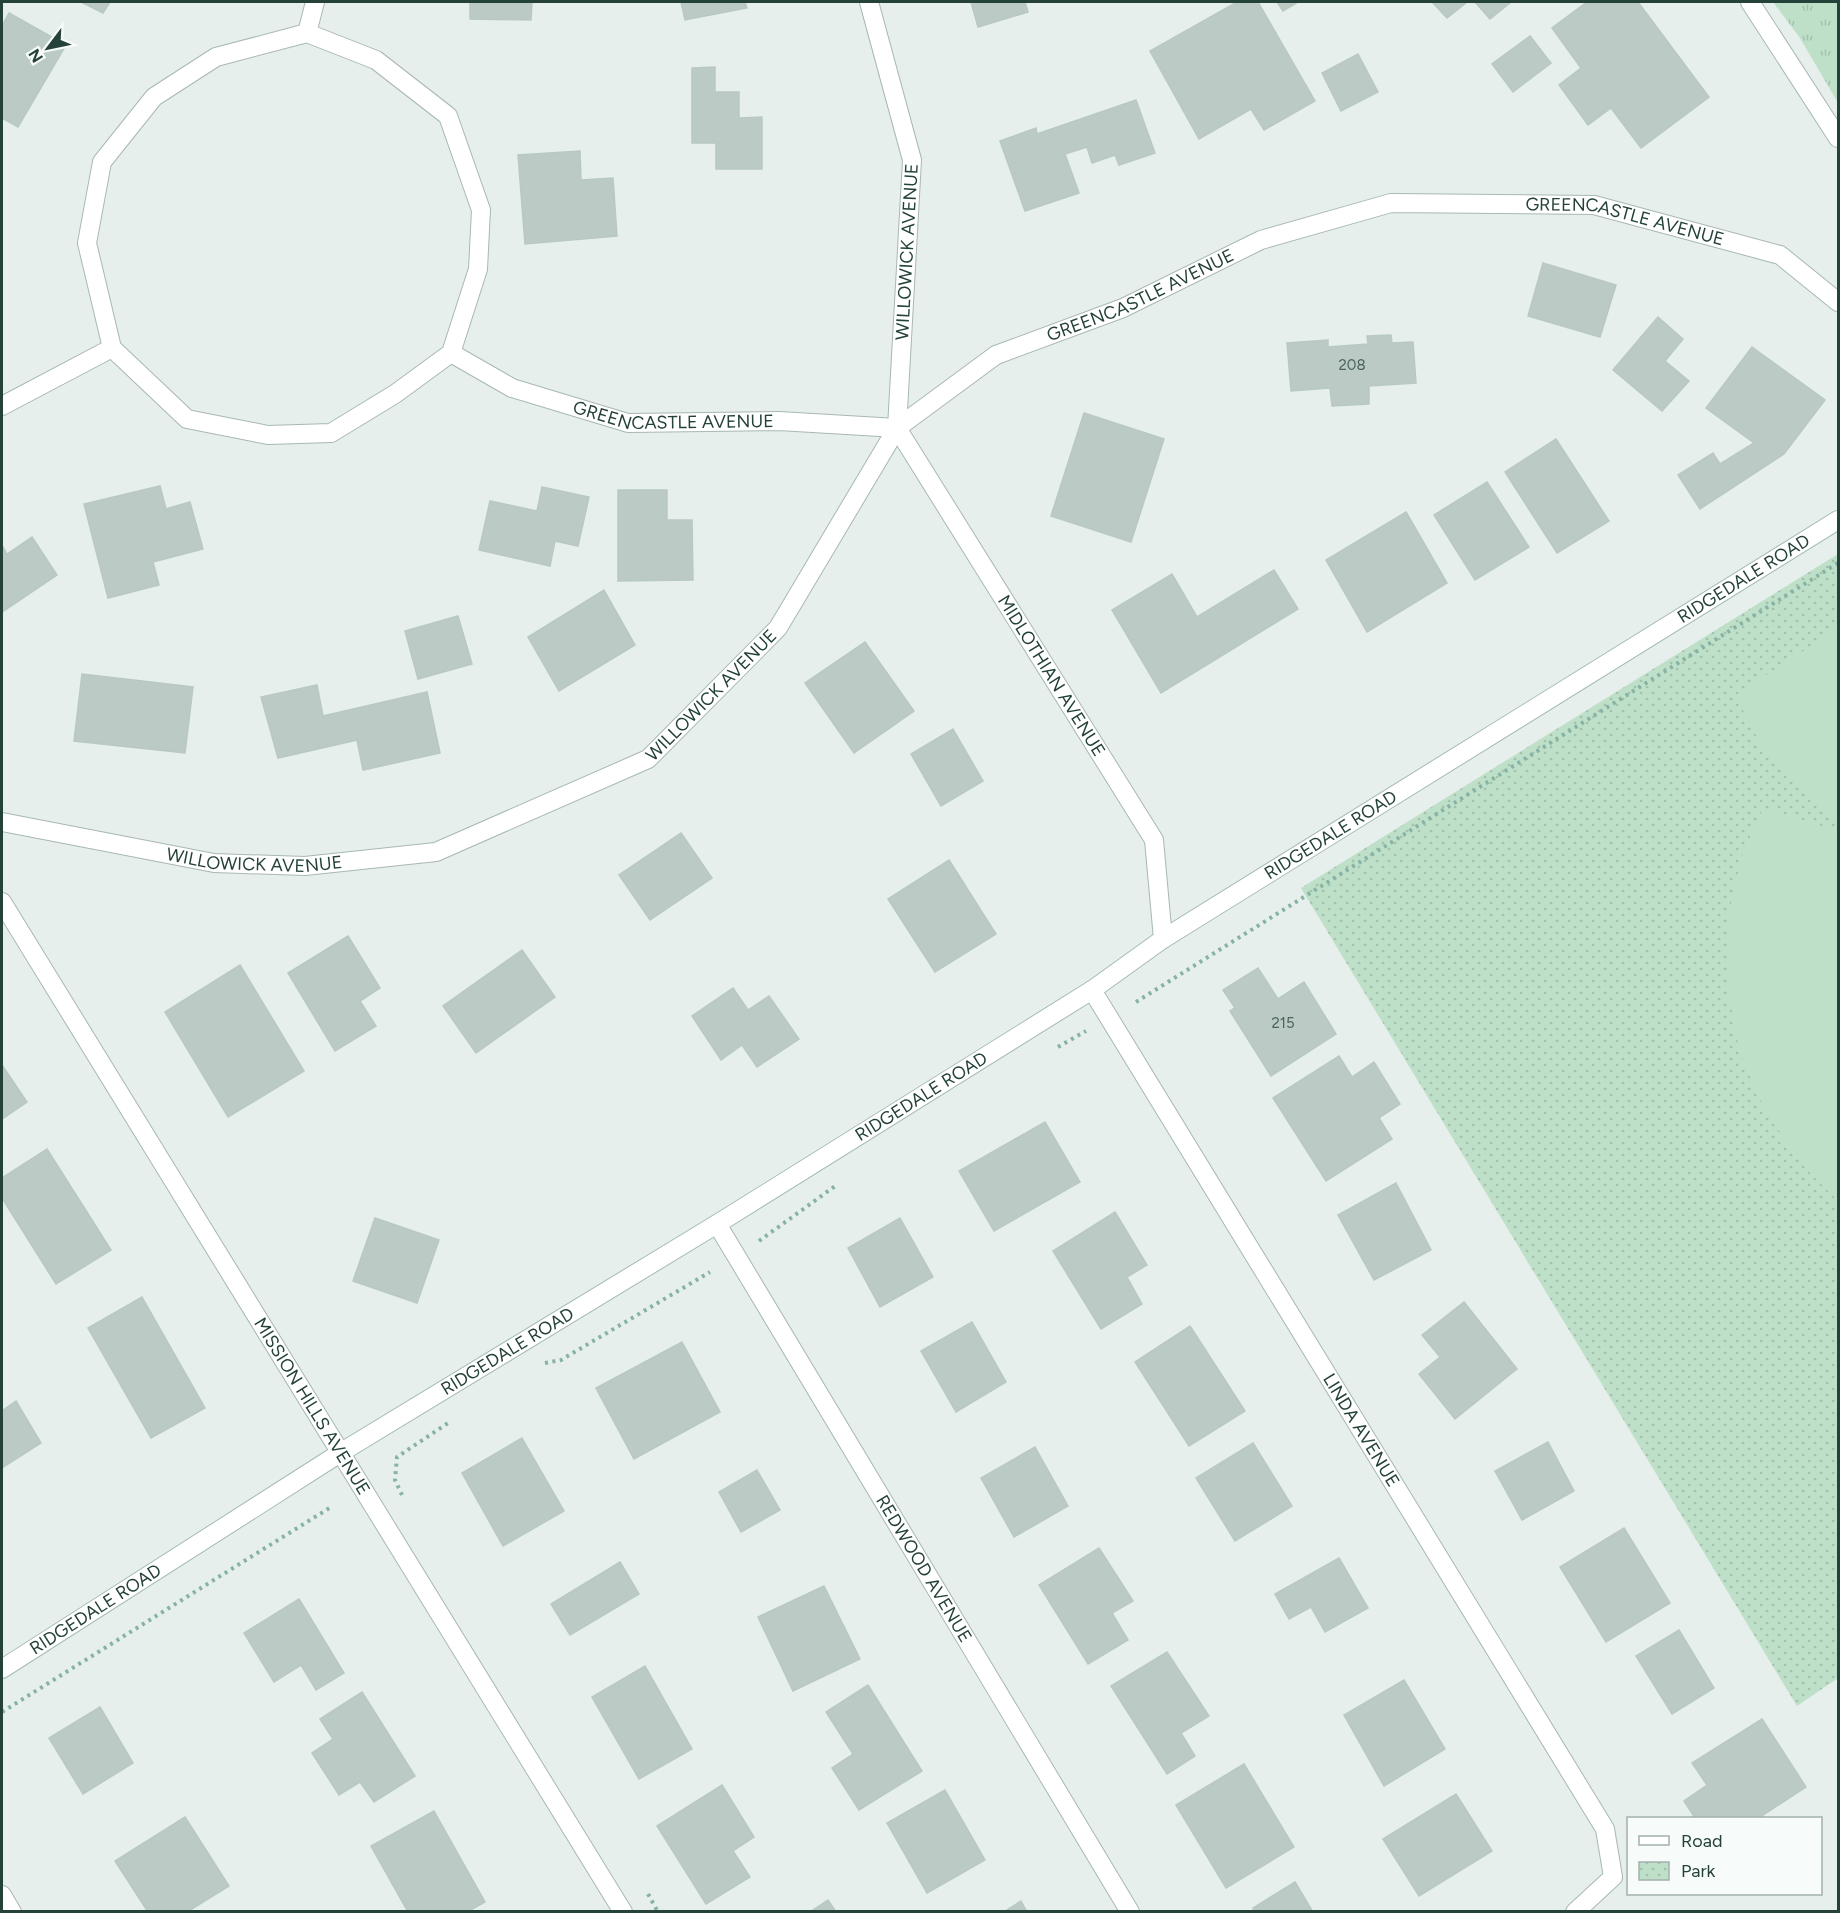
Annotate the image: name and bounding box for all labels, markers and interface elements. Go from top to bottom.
north arrow [18,18,78,78]
text: N [24,45,47,66]
street label: WILLOWICK AVENUE [891,163,923,341]
street label: GREENCASTLE AVENUE [1525,193,1726,250]
street label: GREENCASTLE AVENUE [1044,244,1238,346]
house number: 208 [1338,356,1366,374]
street label: GREENCASTLE AVENUE [570,396,774,434]
street label: RIDGEDALE ROAD [1673,529,1814,628]
street label: MIDLOTHIAN AVENUE [993,591,1110,761]
street label: WILLOWICK AVENUE [641,625,781,766]
street label: RIDGEDALE ROAD [1260,786,1401,884]
street label: WILLOWICK AVENUE [164,843,343,877]
house number: 215 [1271,1014,1295,1032]
street label: RIDGEDALE ROAD [851,1047,991,1146]
street label: RIDGEDALE ROAD [437,1303,578,1400]
street label: MISSION HILLS AVENUE [249,1314,375,1499]
street label: LINDA AVENUE [1318,1369,1404,1491]
street label: REDWOOD AVENUE [871,1491,977,1646]
street label: RIDGEDALE ROAD [26,1559,165,1659]
legend [1627,1817,1822,1895]
text: Road [1681,1830,1722,1852]
text: Park [1681,1860,1716,1882]

